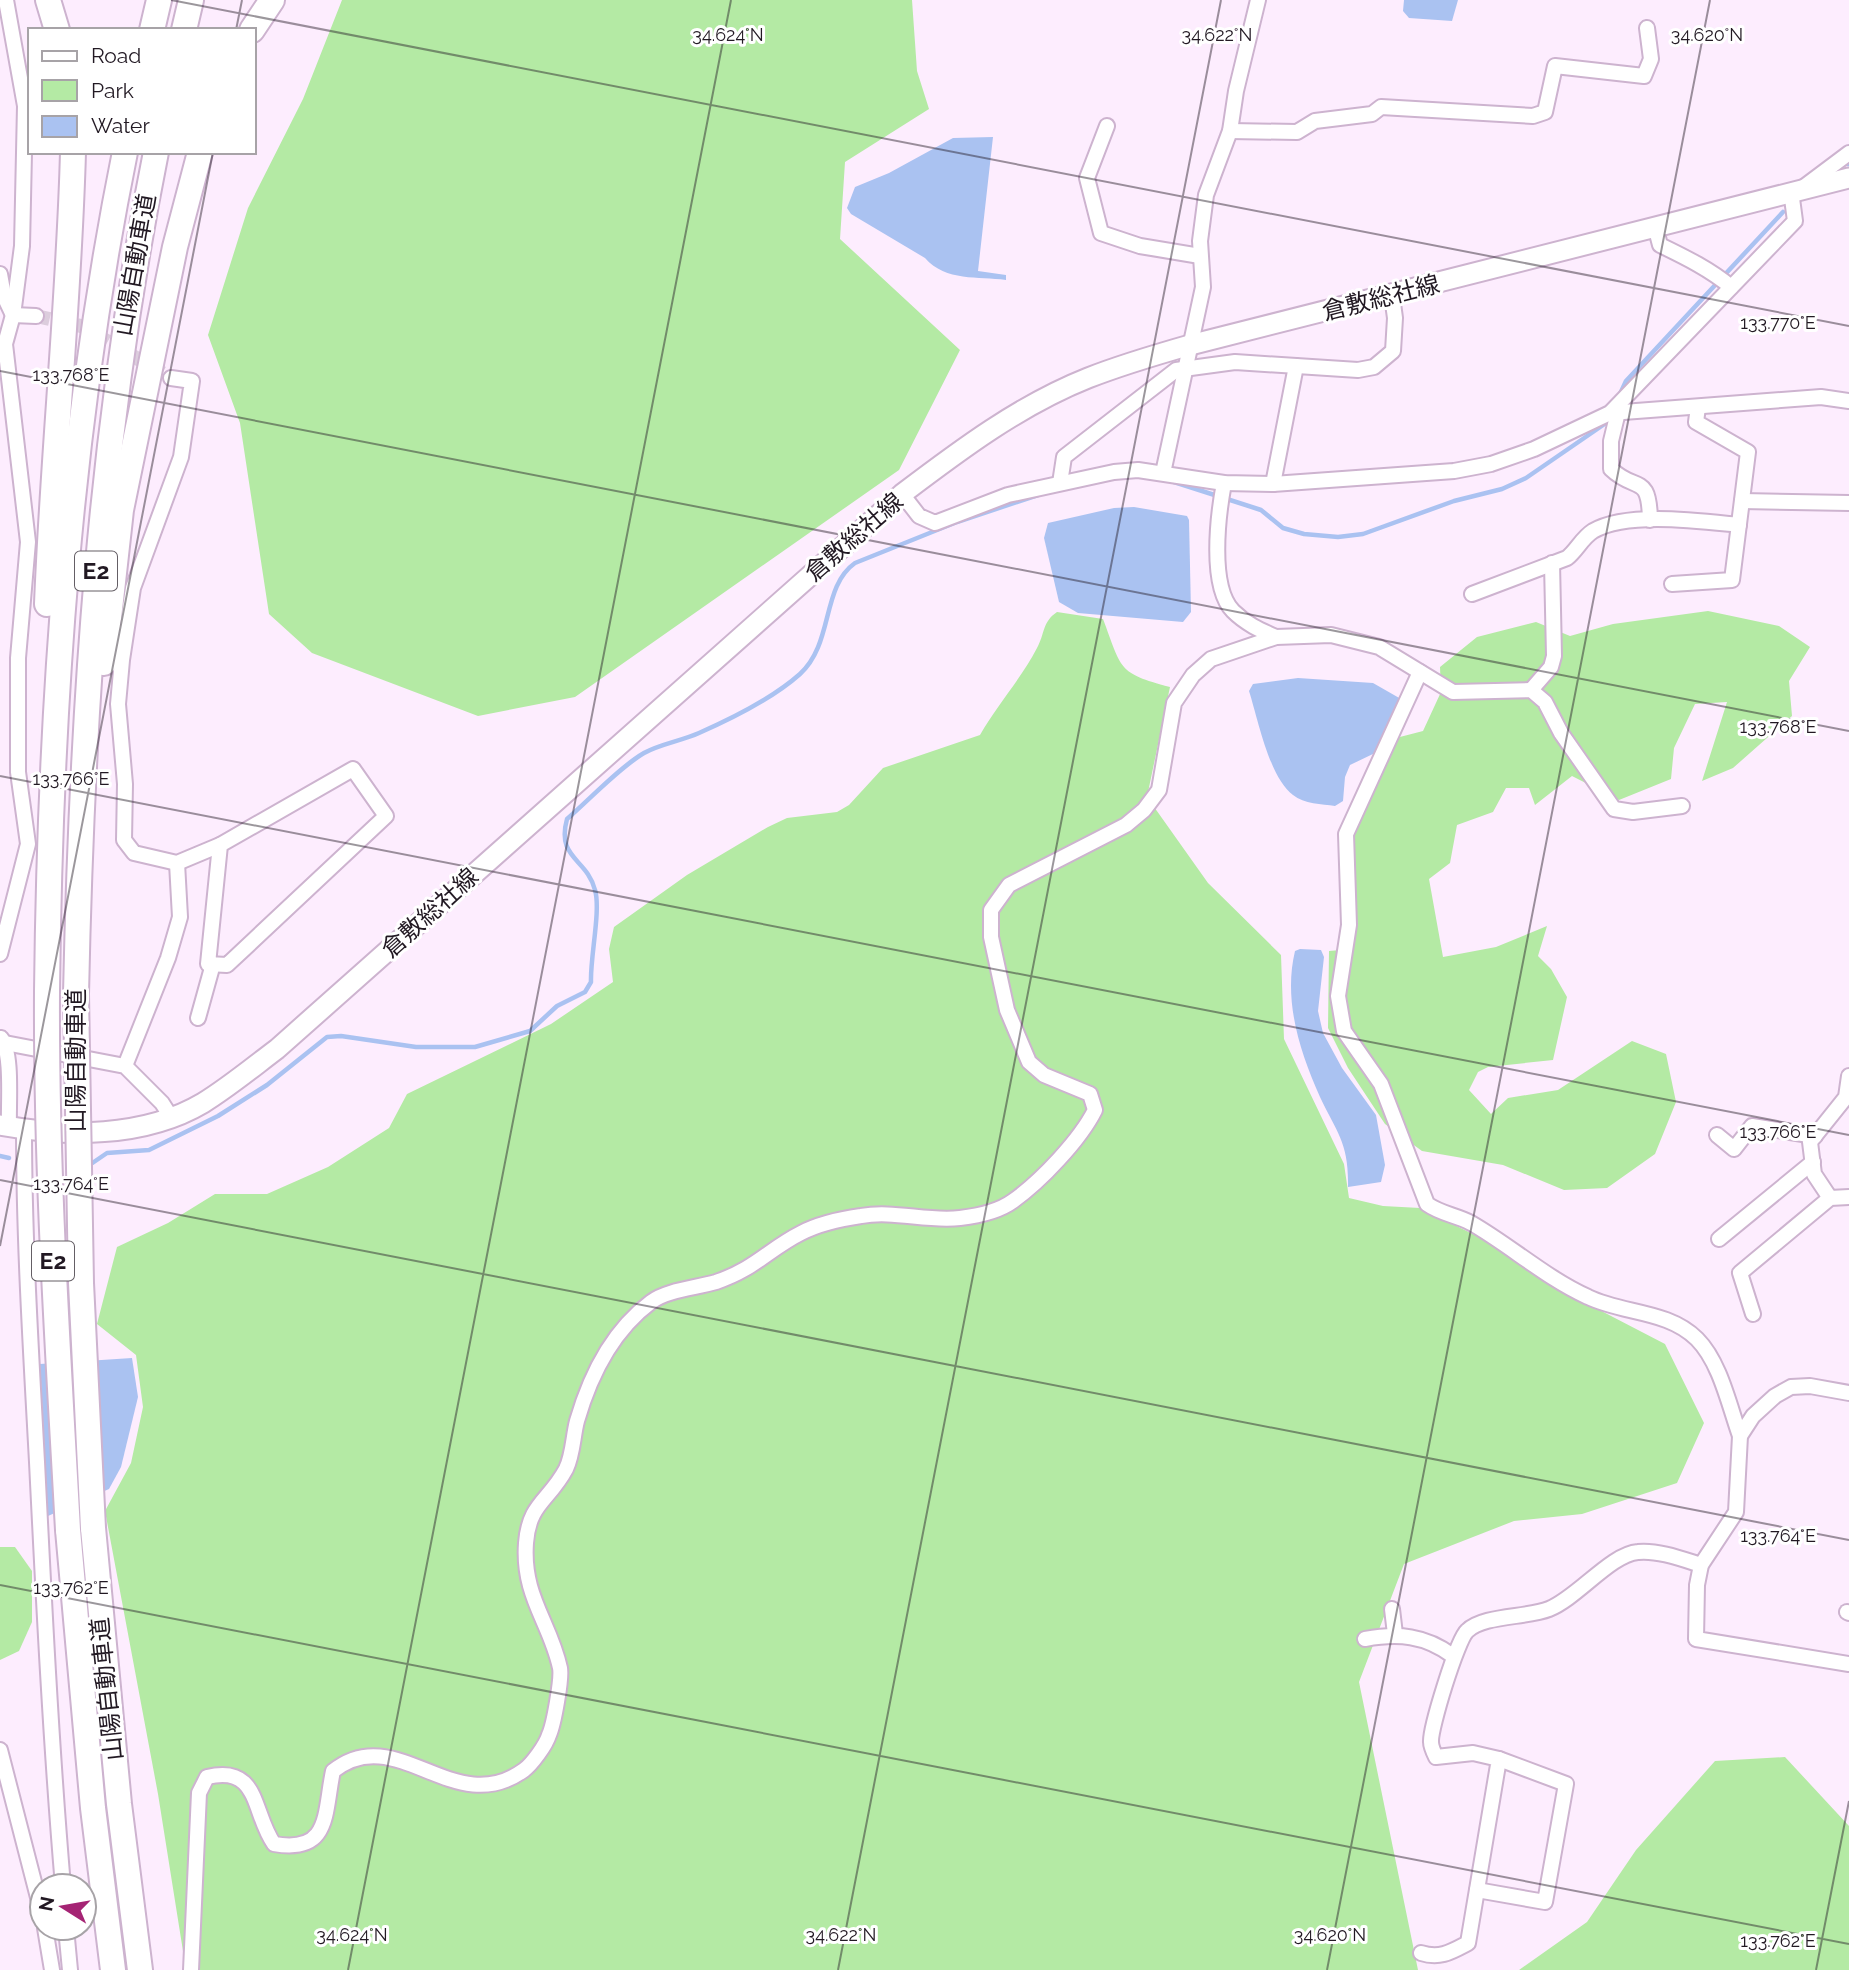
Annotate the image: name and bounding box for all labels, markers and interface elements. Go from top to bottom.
text: 34.624°N [692,24,764,45]
text: 34.622°N [1182,24,1252,45]
text: 34.620°N [1671,24,1743,45]
legend [28,28,256,154]
text: Road [91,43,141,68]
text: Park [91,78,134,103]
text: Water [91,113,150,138]
street label: 山陽自動車道 [108,191,161,338]
street label: 倉敷総社線 [1319,269,1443,326]
text: 133.770°E [1740,312,1816,333]
text: 133.768°E [33,364,109,385]
street label: 倉敷総社線 [799,486,908,587]
road number: E2 [75,552,117,590]
text: 133.768°E [1740,716,1816,737]
text: 133.766°E [33,768,110,789]
street label: 倉敷総社線 [375,862,484,964]
street label: 山陽自動車道 [61,988,90,1132]
text: 133.766°E [1740,1121,1817,1142]
text: 133.764°E [33,1173,109,1194]
road number: E2 [32,1242,74,1280]
text: 133.764°E [1740,1525,1816,1546]
text: 133.762°E [33,1577,109,1598]
street label: 山陽自動車道 [85,1616,128,1762]
north arrow [28,1872,98,1942]
text: N [34,1895,58,1913]
text: 34.624°N [316,1924,388,1945]
text: 34.622°N [806,1924,876,1945]
text: 34.620°N [1294,1924,1366,1945]
text: 133.762°E [1740,1930,1816,1951]

